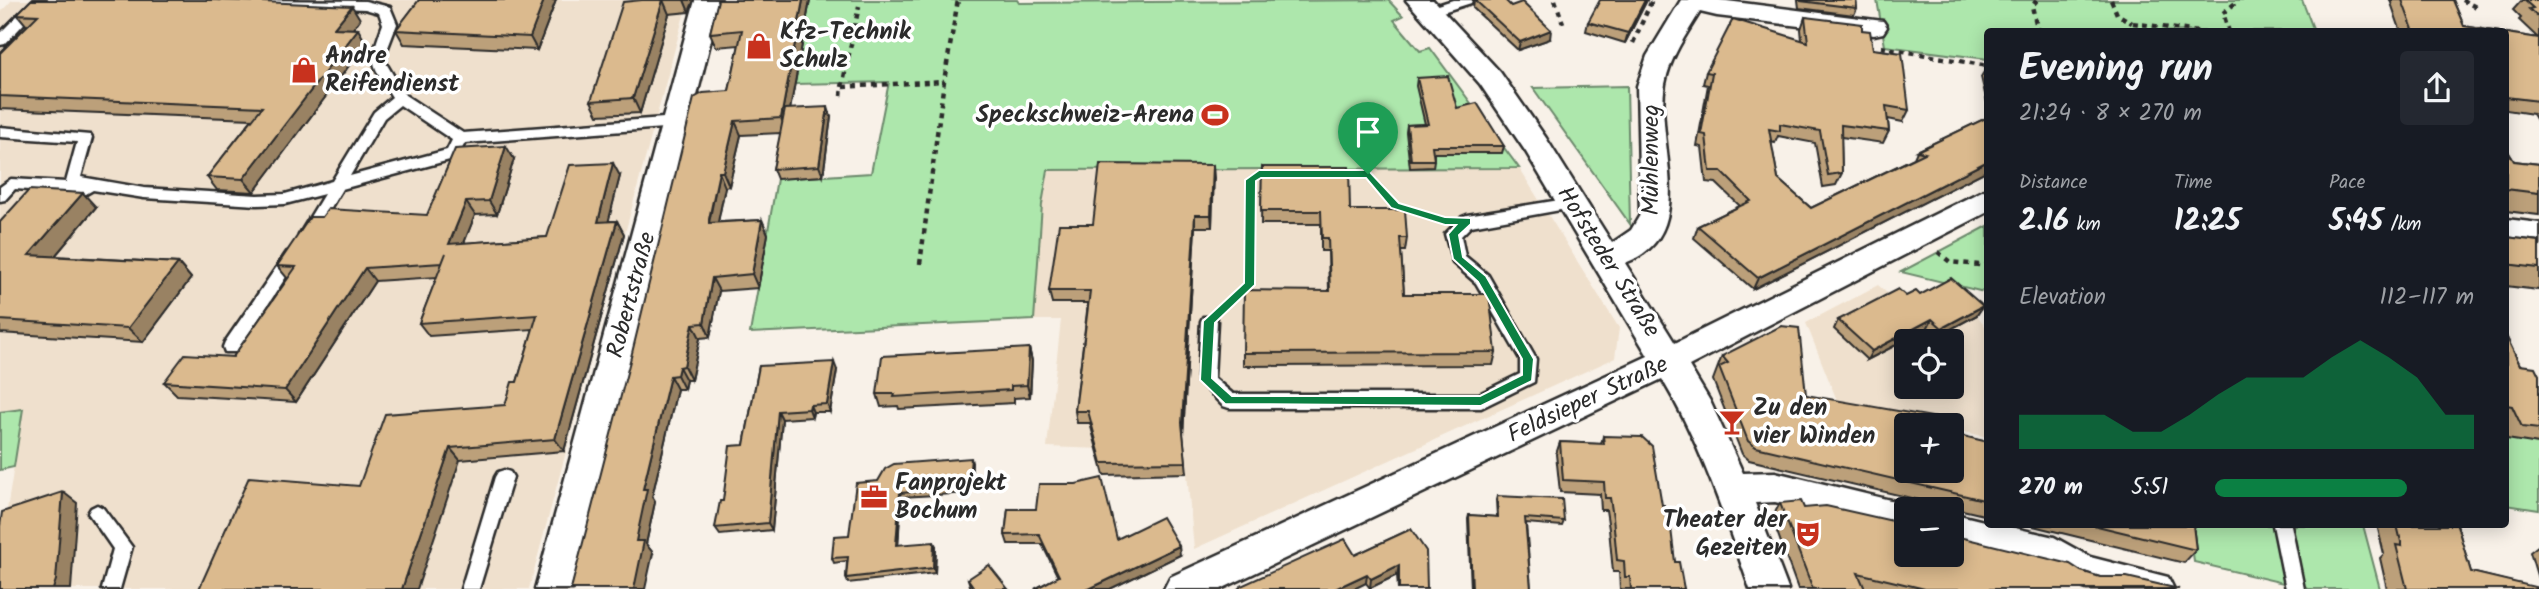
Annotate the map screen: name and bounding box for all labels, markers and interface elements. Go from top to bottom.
place label: Kfz-Technik Schulz [780,13,912,80]
shop icon: Kfz-Technik Schulz [744,31,774,61]
place label: Andre Reifendienst [325,37,460,104]
text: Evening run [2019,40,2213,100]
button: share [2400,51,2474,125]
shop icon: Andre Reifendienst [289,55,319,85]
place label: Speckschweiz-Arena [976,96,1194,135]
text: 21:24 · 8 × 270 m [2019,96,2202,132]
sports icon: Speckschweiz-Arena [1200,100,1230,130]
pin [1338,102,1398,174]
street label: Mühlenweg [1632,104,1671,216]
icon: arrive [1349,113,1387,151]
text: Distance [2019,168,2087,198]
text: Time [2174,168,2212,198]
text: Pace [2329,168,2365,198]
street label: Hofsteder Straße [1546,178,1670,346]
text: 2.16 [2019,198,2069,246]
text: 12:25 [2174,198,2241,246]
text: 5:45 [2329,198,2383,246]
text: km [2069,210,2101,240]
text: /km [2383,210,2421,240]
street label: Robertstraße [596,227,668,362]
text: Elevation [2019,280,2106,316]
text: 112–117 m [2380,280,2474,316]
map controls [1894,329,1964,567]
button: locate [1894,329,1964,399]
street label: Feldsieper Straße [1501,346,1675,454]
place label: Zu den vier Winden [1753,389,1875,456]
bar icon: Zu den vier Winden [1717,407,1747,437]
button: + [1894,413,1964,483]
place label: Fanprojekt Bochum [895,464,1008,531]
text: 270 m [2019,470,2083,506]
text: 5:51 [2131,470,2169,506]
office icon: Fanprojekt Bochum [859,482,889,512]
button: − [1894,497,1964,567]
place label: Theater der Gezeiten [1663,501,1788,568]
theatre icon: Theater der Gezeiten [1793,519,1823,549]

